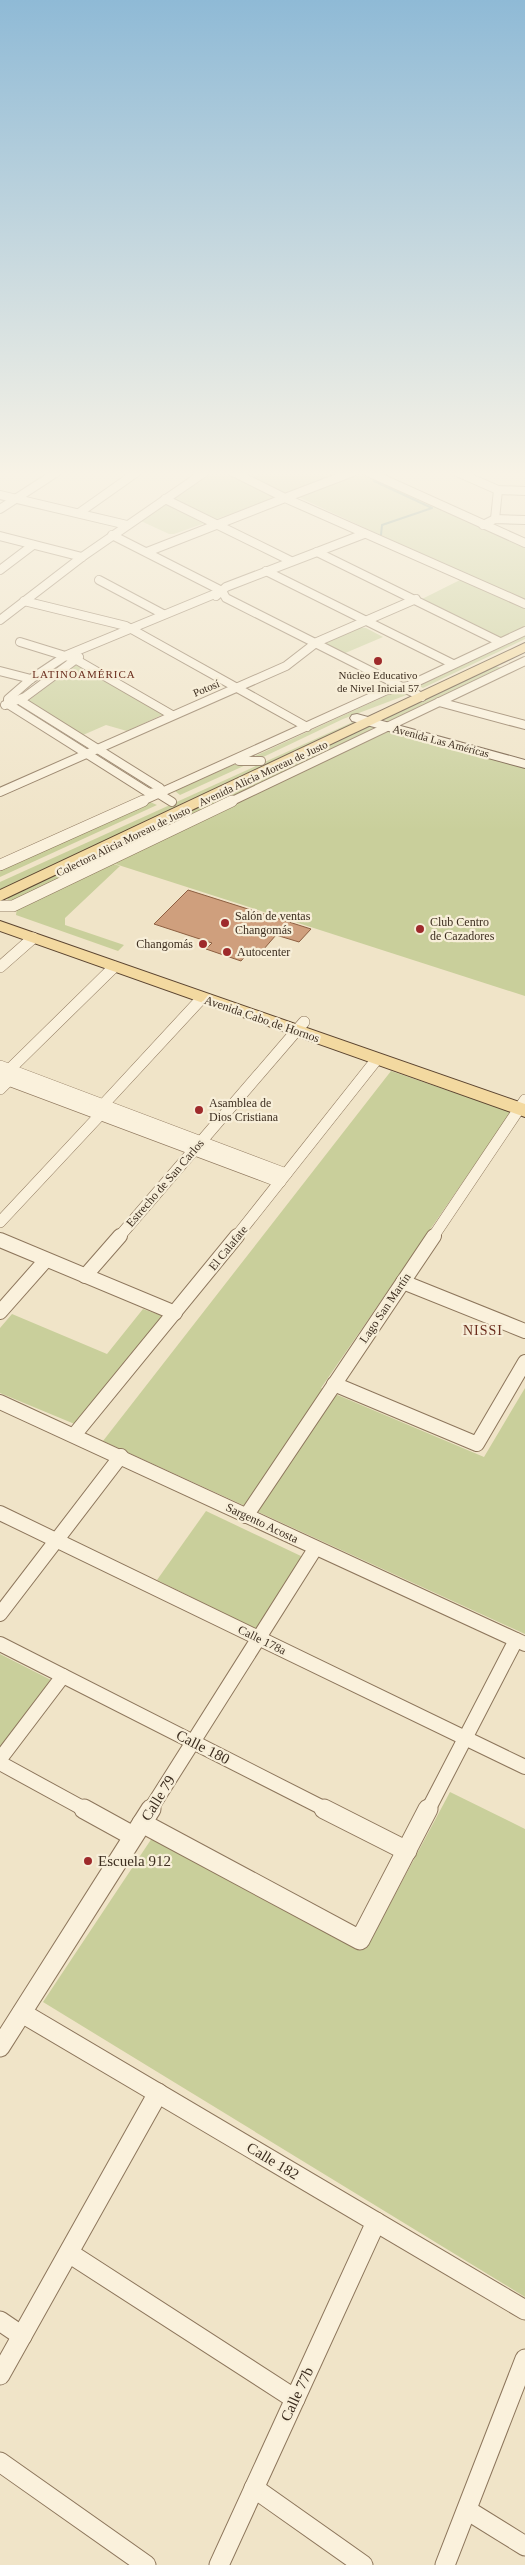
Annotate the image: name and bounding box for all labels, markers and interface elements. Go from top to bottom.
marker: Núcleo Educativo de Nivel Inicial 57 [372,655,384,667]
district label: LATINOAMÉRICA [32,668,136,680]
place label: Núcleo Educativo de Nivel Inicial 57 [337,669,420,694]
street label: Potosí [191,677,221,699]
street label: Avenida Las Américas [391,722,491,760]
street label: Avenida Alicia Moreau de Justo [197,738,330,808]
street label: Colectora Alicia Moreau de Justo [54,803,192,879]
place label: Salón de ventas Changomás [235,909,311,937]
place label: Club Centro de Cazadores [430,915,495,943]
marker: Salón de ventas Changomás [219,917,231,929]
marker: Club Centro de Cazadores [414,923,426,935]
place label: Changomás [136,937,193,951]
marker: Changomás [197,938,209,950]
place label: Autocenter [237,945,290,959]
marker: Autocenter [221,946,233,958]
street label: Avenida Cabo de Hornos [203,993,322,1045]
place label: Asamblea de Dios Cristiana [209,1096,279,1124]
marker: Asamblea de Dios Cristiana [193,1104,205,1116]
street label: Estrecho de San Carlos [123,1136,207,1230]
street label: El Calafate [206,1223,250,1273]
street label: Lago San Martín [356,1270,414,1346]
district label: NISSI [463,1323,503,1338]
street label: Sargento Acosta [224,1500,301,1546]
street label: Calle 178a [236,1622,289,1658]
street label: Calle 180 [174,1727,232,1767]
street label: Calle 79 [138,1772,178,1824]
place label: Escuela 912 [98,1853,171,1869]
marker: Escuela 912 [82,1855,94,1867]
street label: Calle 182 [244,2139,302,2183]
street label: Calle 77b [278,2364,316,2424]

